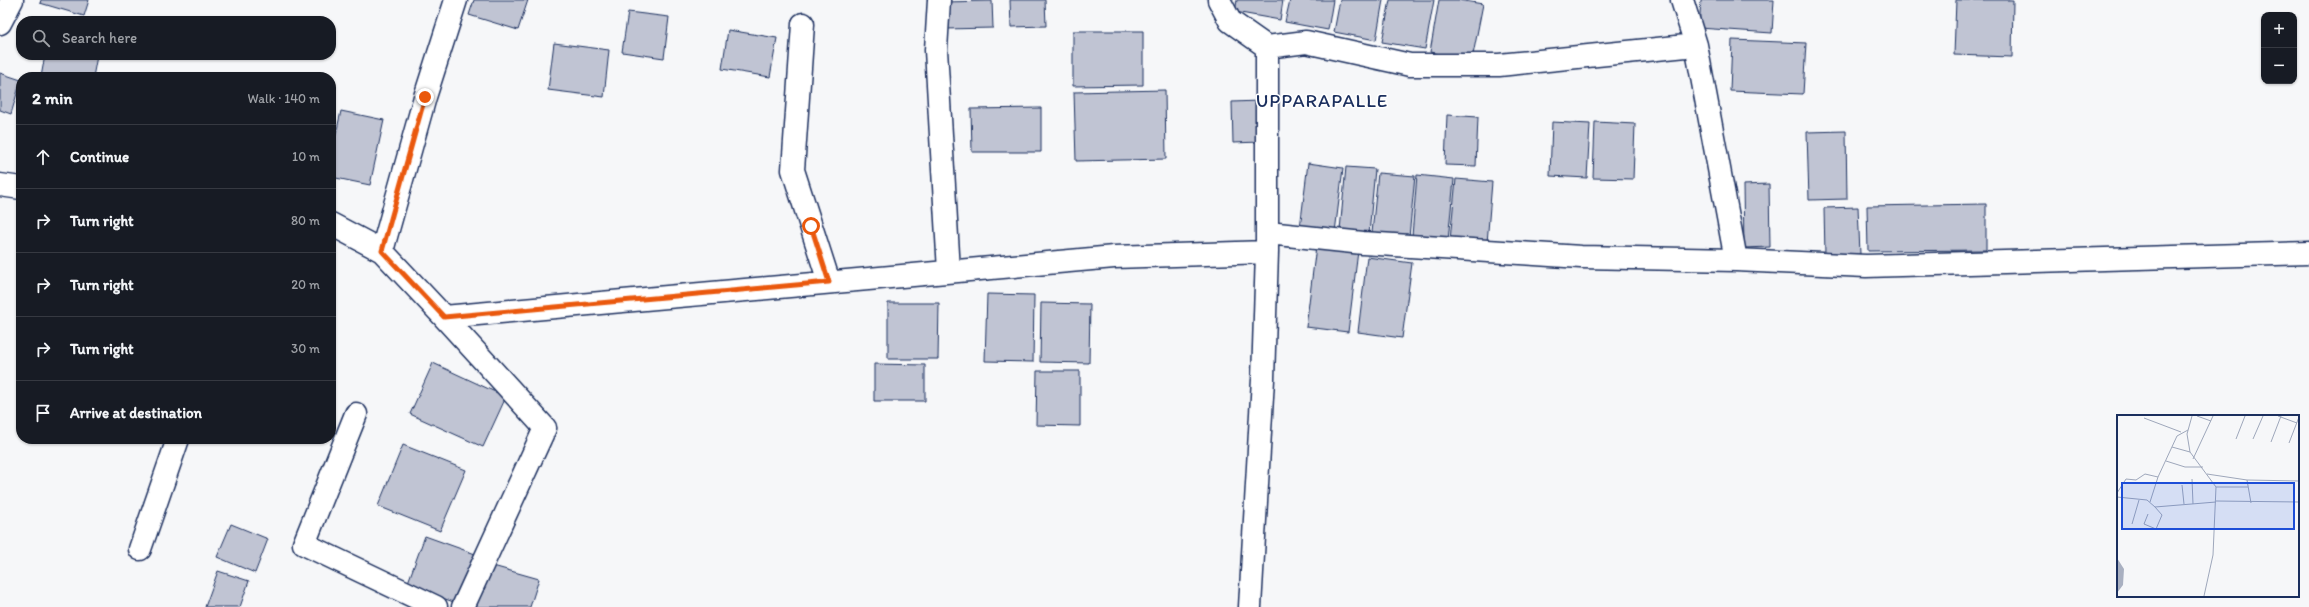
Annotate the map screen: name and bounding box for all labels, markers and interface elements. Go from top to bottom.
map controls [2261,12,2297,84]
button: + [2261,12,2297,48]
search box [16,16,336,60]
icon: search [30,27,52,49]
text: Search here [62,29,137,47]
button: − [2261,48,2297,84]
text: 2 min [32,88,72,108]
route end [416,88,434,106]
district label: UPPARAPALLE [1256,89,1388,112]
text: Walk · 140 m [248,91,320,106]
icon: ahead [32,146,54,168]
text: Continue [70,148,129,166]
text: 10 m [292,149,320,164]
icon: right [32,210,54,232]
text: Turn right [70,212,134,230]
text: 80 m [291,213,320,228]
route start [802,217,820,235]
icon: right [32,274,54,296]
text: Turn right [70,276,134,294]
text: 20 m [291,277,320,292]
icon: right [32,338,54,360]
text: Turn right [70,340,134,358]
text: 30 m [291,341,320,356]
icon: arrive [32,402,54,424]
text: Arrive at destination [70,404,202,422]
inset map [2117,415,2299,597]

